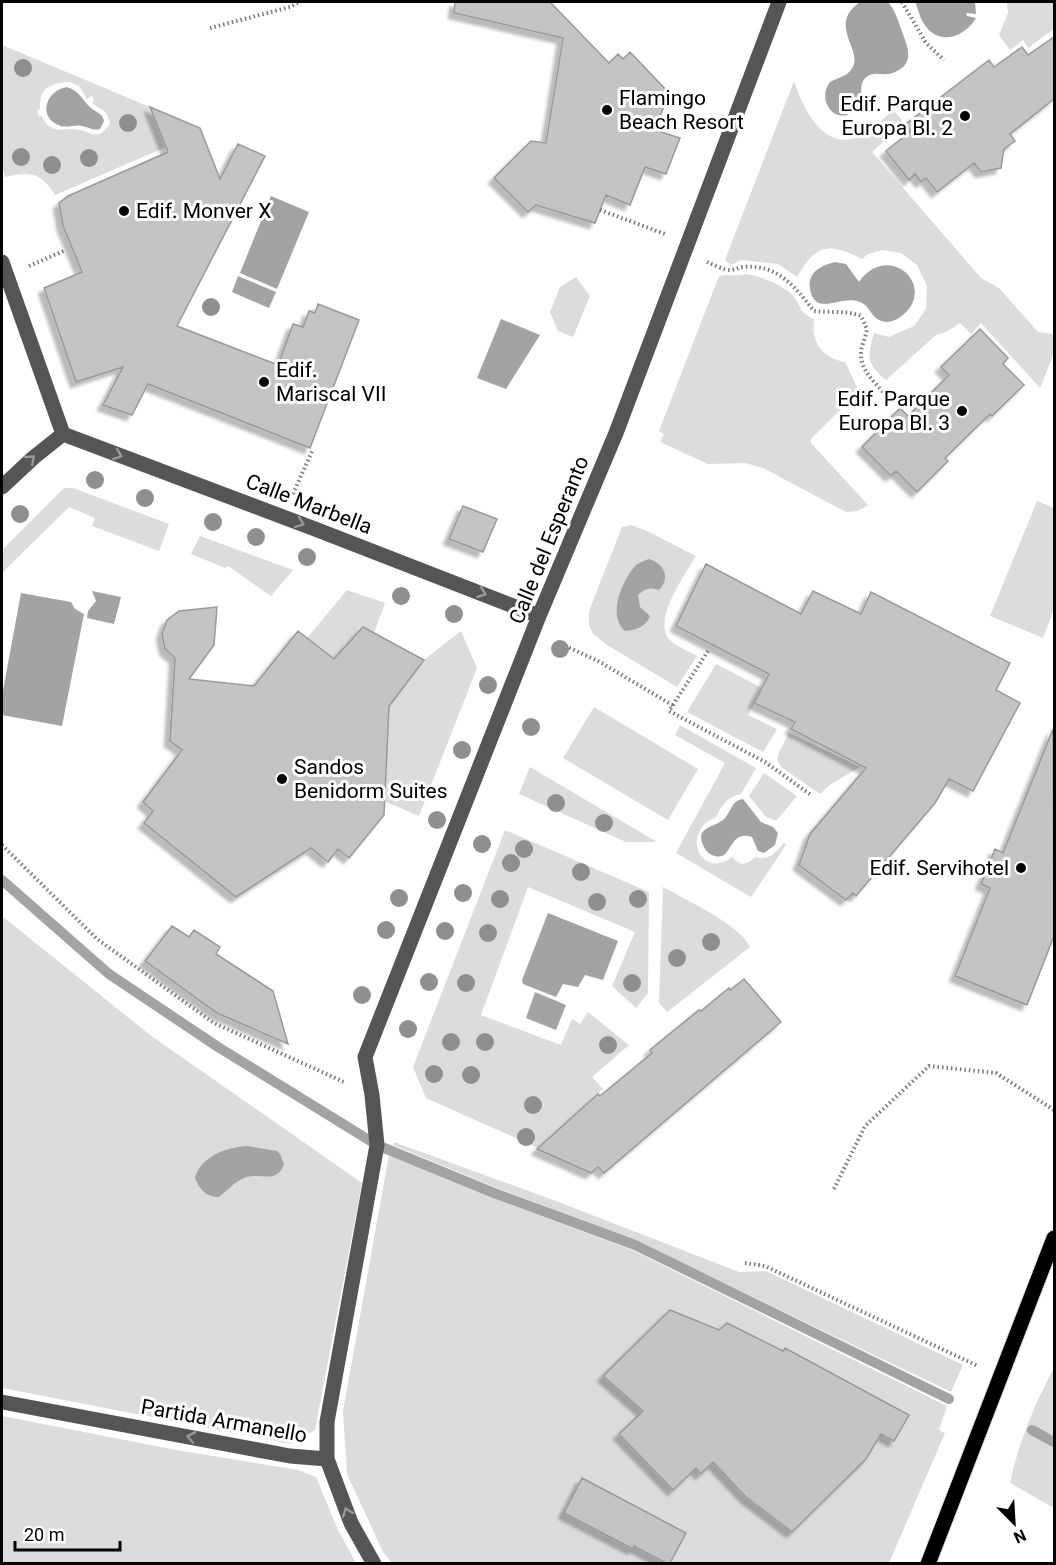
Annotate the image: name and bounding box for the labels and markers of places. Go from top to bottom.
place label: Flamingo Beach Resort [619,86,744,134]
place label: Edif. Parque Europa Bl. 2 [840,92,953,140]
marker: Flamingo Beach Resort [600,103,614,117]
marker: Edif. Parque Europa Bl. 2 [958,109,972,123]
place label: Edif. Monver X [136,199,271,223]
marker: Edif. Monver X [117,204,131,218]
place label: Edif. Mariscal VII [276,358,386,406]
marker: Edif. Mariscal VII [257,375,271,389]
place label: Edif. Parque Europa Bl. 3 [837,387,950,435]
marker: Edif. Parque Europa Bl. 3 [955,404,969,418]
place label: Sandos Benidorm Suites [294,755,447,803]
marker: Sandos Benidorm Suites [275,772,289,786]
place label: Edif. Servihotel [869,856,1009,880]
marker: Edif. Servihotel [1014,861,1028,875]

